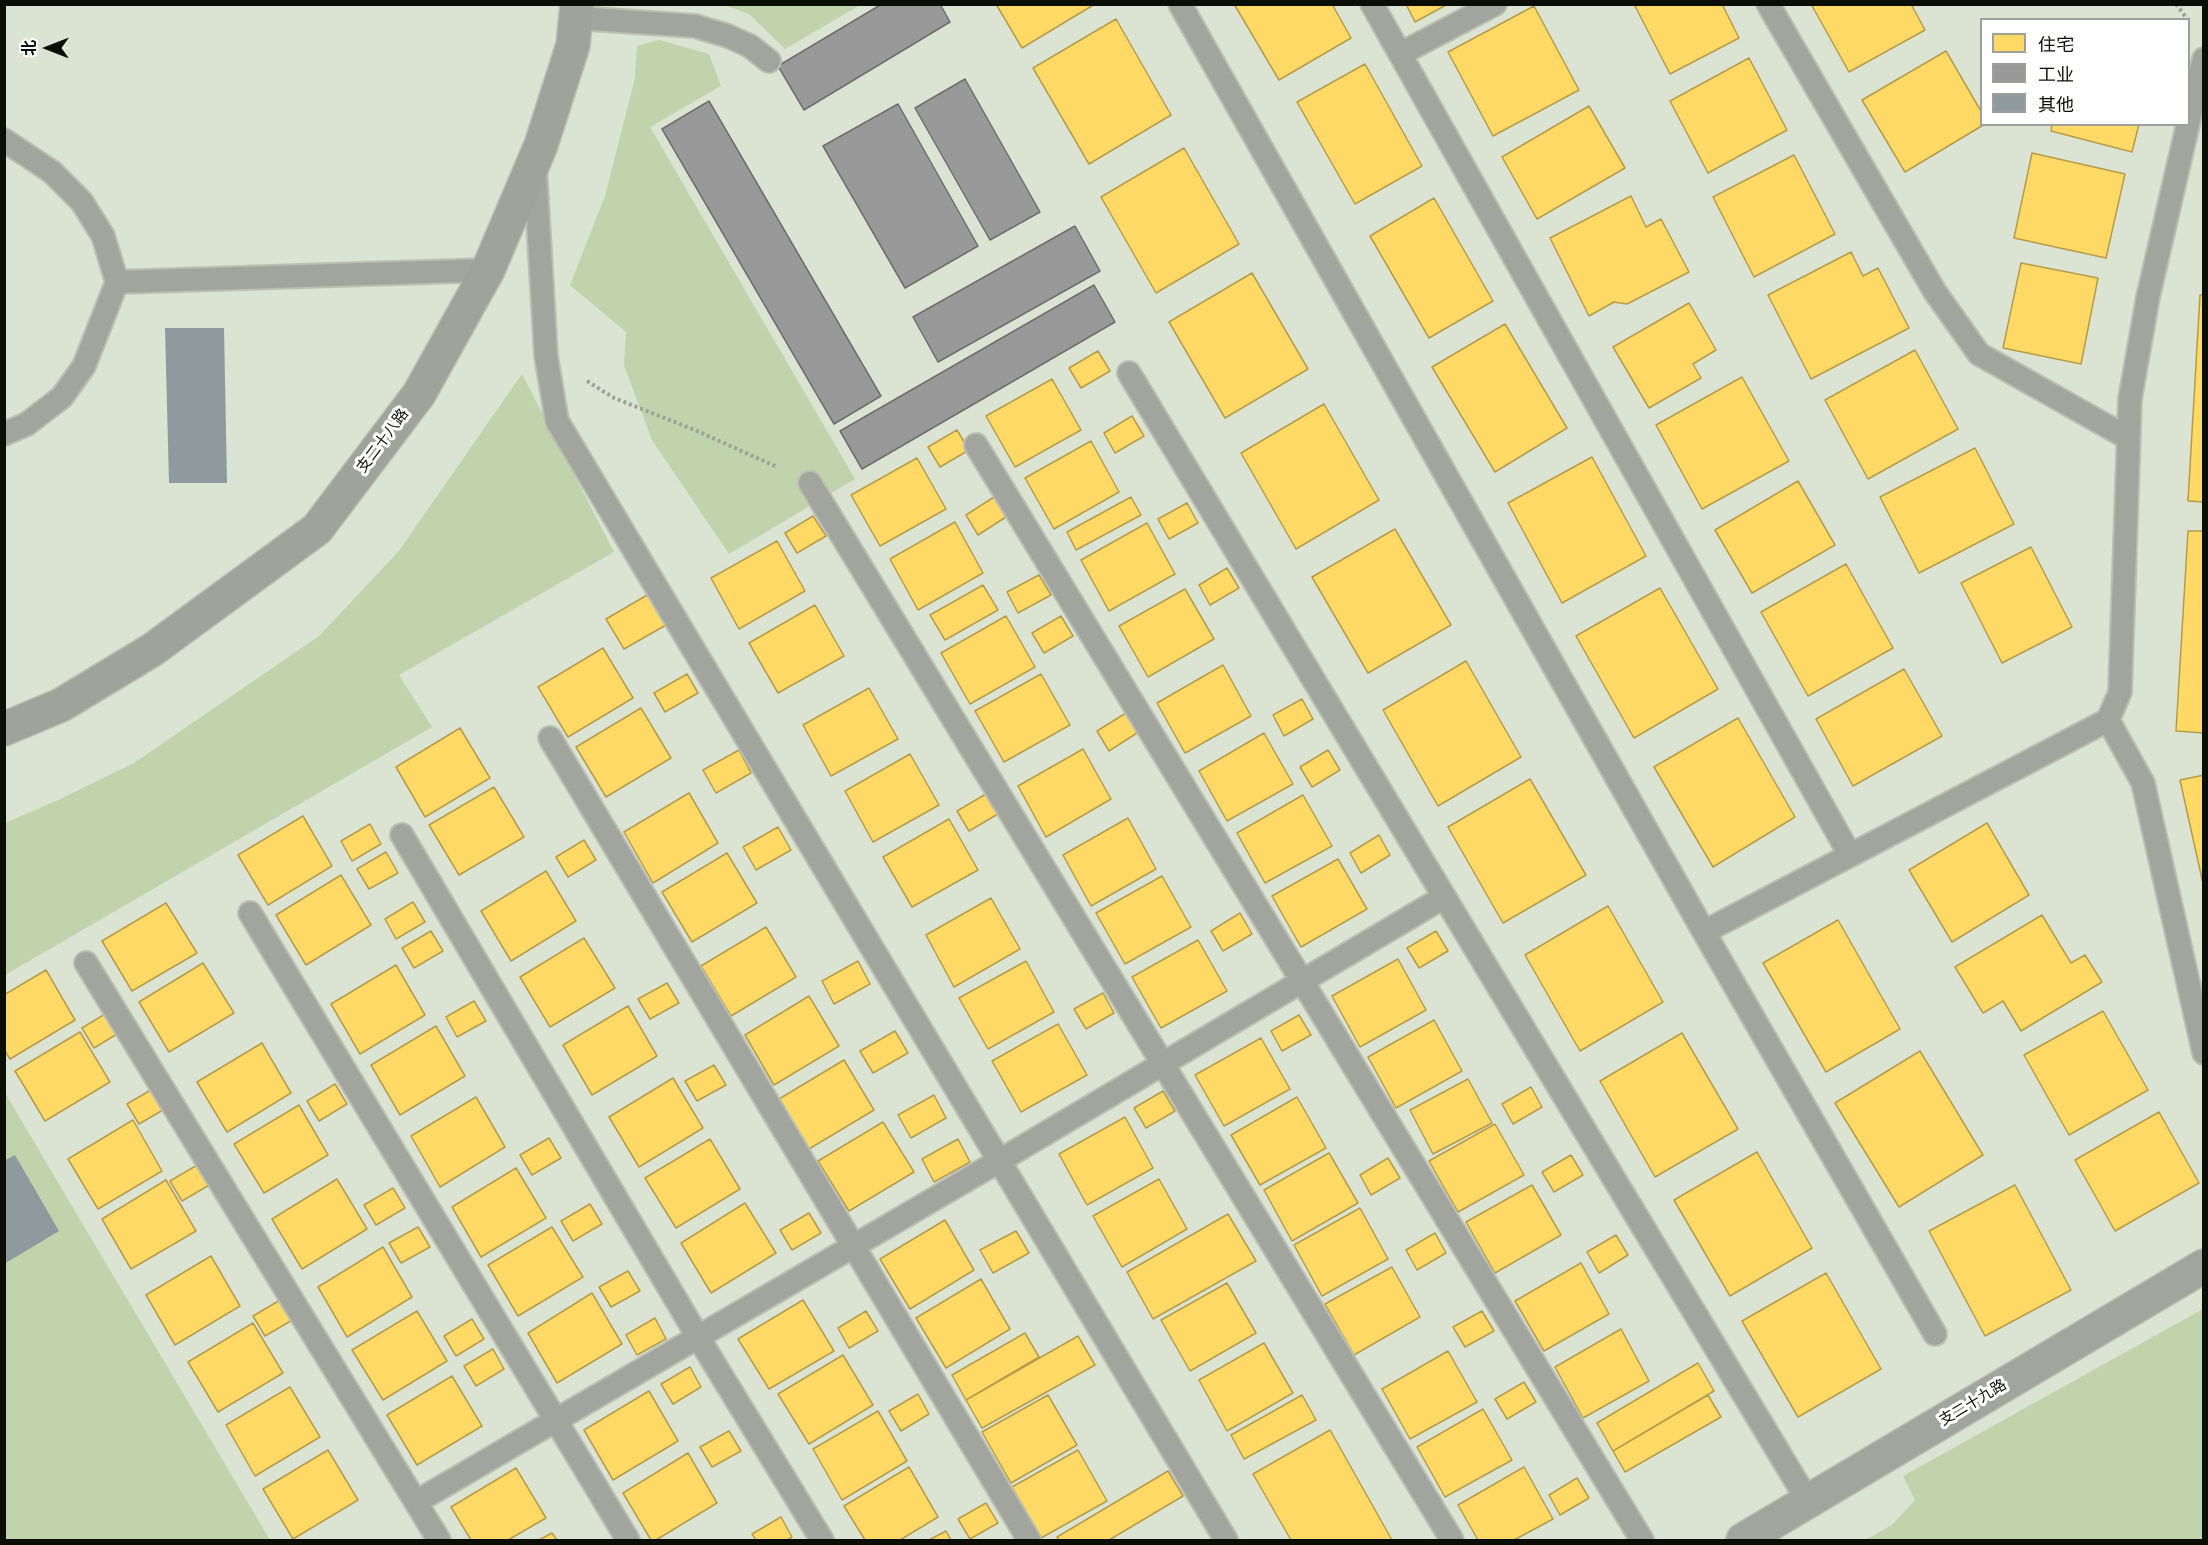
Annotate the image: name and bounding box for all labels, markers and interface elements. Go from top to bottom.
north arrow [18,18,78,78]
legend [1980,18,2190,126]
text: 住宅 [2038,35,2074,55]
text: 北 [21,40,38,56]
text: 工业 [2038,65,2074,85]
text: 其他 [2038,95,2074,115]
street label: 支二十八路 [353,406,413,476]
street label: 支二十九路 [1936,1376,2010,1430]

